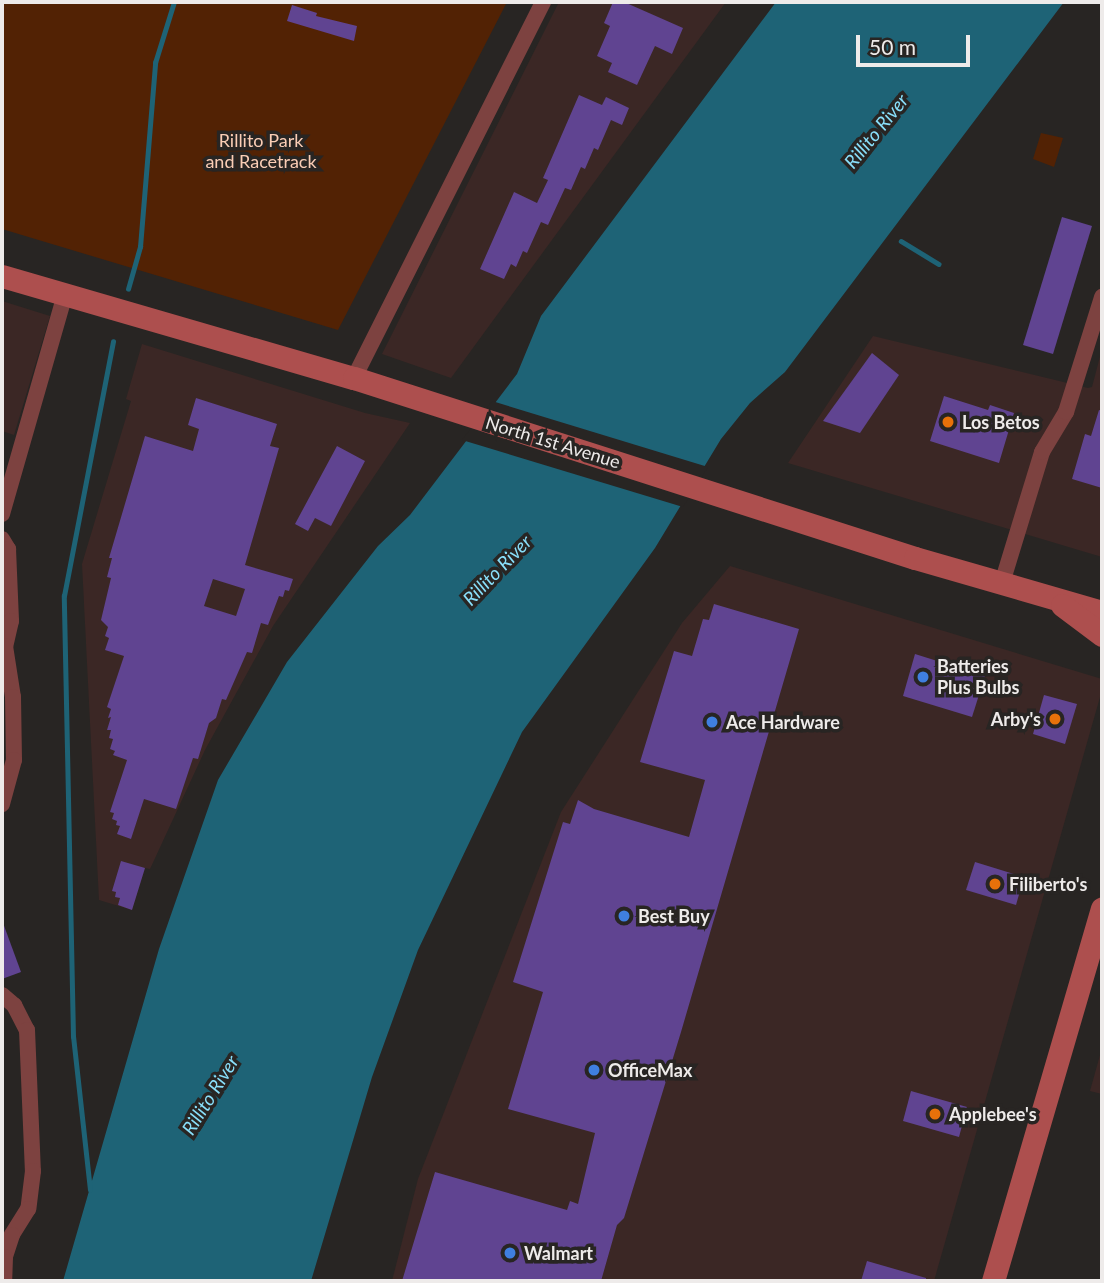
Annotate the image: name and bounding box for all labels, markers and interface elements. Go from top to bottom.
scale bar [859,21,973,65]
text: 50 m [869,34,916,59]
water label: Rillito River [839,89,913,173]
park label: Rillito Park and Racetrack [205,130,317,172]
street label: North 1st Avenue [483,411,623,473]
place label: Los Betos [962,411,1040,433]
marker: Los Betos [940,414,956,430]
water label: Rillito River [458,530,536,610]
place label: Batteries Plus Bulbs [937,656,1019,698]
marker: Batteries Plus Bulbs [915,669,931,685]
place label: Arby's [991,708,1041,730]
place label: Ace Hardware [726,711,840,733]
marker: Arby's [1047,711,1063,727]
marker: Ace Hardware [704,714,720,730]
place label: Filiberto's [1009,873,1087,895]
marker: Filiberto's [987,876,1003,892]
place label: Best Buy [638,905,710,927]
marker: Best Buy [616,908,632,924]
water label: Rillito River [177,1051,243,1139]
place label: OfficeMax [608,1059,692,1081]
marker: OfficeMax [586,1062,602,1078]
place label: Applebee's [949,1103,1037,1125]
marker: Applebee's [927,1106,943,1122]
place label: Walmart [524,1242,593,1264]
marker: Walmart [502,1245,518,1261]

